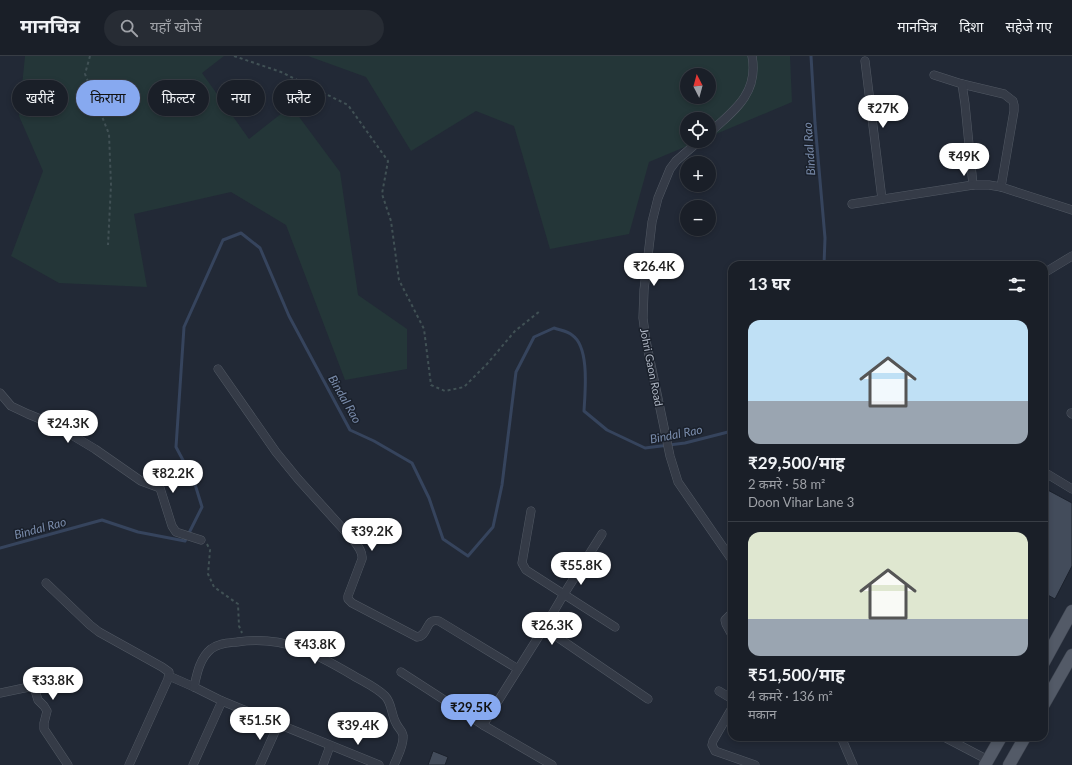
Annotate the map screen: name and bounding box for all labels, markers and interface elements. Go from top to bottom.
search box [104,10,384,46]
text: मानचित्र [20,14,80,37]
icon: search [118,17,140,39]
text: यहाँ खोजें [150,17,202,35]
text: मानचित्र [897,18,937,35]
text: दिशा [959,18,984,35]
text: सहेजे गए [1006,18,1052,35]
north arrow [680,68,716,104]
map controls [680,68,716,236]
chip: खरीदें [12,80,68,116]
chip: किराया [76,80,140,116]
chip: फ़िल्टर [148,80,209,116]
chip: नया [217,80,265,116]
chip: फ़्लैट [273,80,325,116]
pin: ₹27K [859,95,907,129]
text: ₹27K [867,100,899,116]
button: locate [680,112,716,148]
water label: Bindal Rao [800,122,818,176]
pin: ₹49K [940,143,988,177]
text: ₹49K [948,148,980,164]
button: + [680,156,716,192]
button: − [680,200,716,236]
pin: ₹26.4K [621,253,687,287]
text: ₹26.4K [633,258,675,274]
text: 13 घर [748,273,790,294]
icon: filters [1006,274,1028,296]
street label: Johri Gaon Road [638,327,666,407]
icon: home [852,346,924,418]
water label: Bindal Rao [325,372,365,426]
pin: ₹24.3K [35,410,101,444]
text: ₹24.3K [47,415,89,431]
water label: Bindal Rao [648,422,704,446]
text: ₹29,500/माह [748,452,845,473]
pin: ₹82.2K [140,460,206,494]
text: ₹82.2K [152,465,194,481]
text: 2 कमरे · 58 m² [748,476,825,492]
text: Doon Vihar Lane 3 [748,494,854,510]
water label: Bindal Rao [12,514,68,542]
pin: ₹39.2K [339,518,405,552]
text: ₹39.2K [351,523,393,539]
pin: ₹55.8K [548,552,614,586]
text: ₹55.8K [560,557,602,573]
icon: home [852,558,924,630]
pin: ₹26.3K [519,612,585,646]
text: ₹26.3K [531,617,573,633]
pin: ₹43.8K [282,631,348,665]
text: ₹43.8K [294,636,336,652]
text: ₹51,500/माह [748,664,845,685]
pin: ₹33.8K [20,667,86,701]
text: ₹33.8K [32,672,74,688]
text: 4 कमरे · 136 m² [748,688,833,704]
pin: ₹29.5K [438,694,504,728]
text: ₹29.5K [450,699,492,715]
text: मकान [748,706,776,722]
pin: ₹51.5K [227,707,293,741]
text: ₹51.5K [239,712,281,728]
pin: ₹39.4K [325,712,391,746]
text: ₹39.4K [337,717,379,733]

